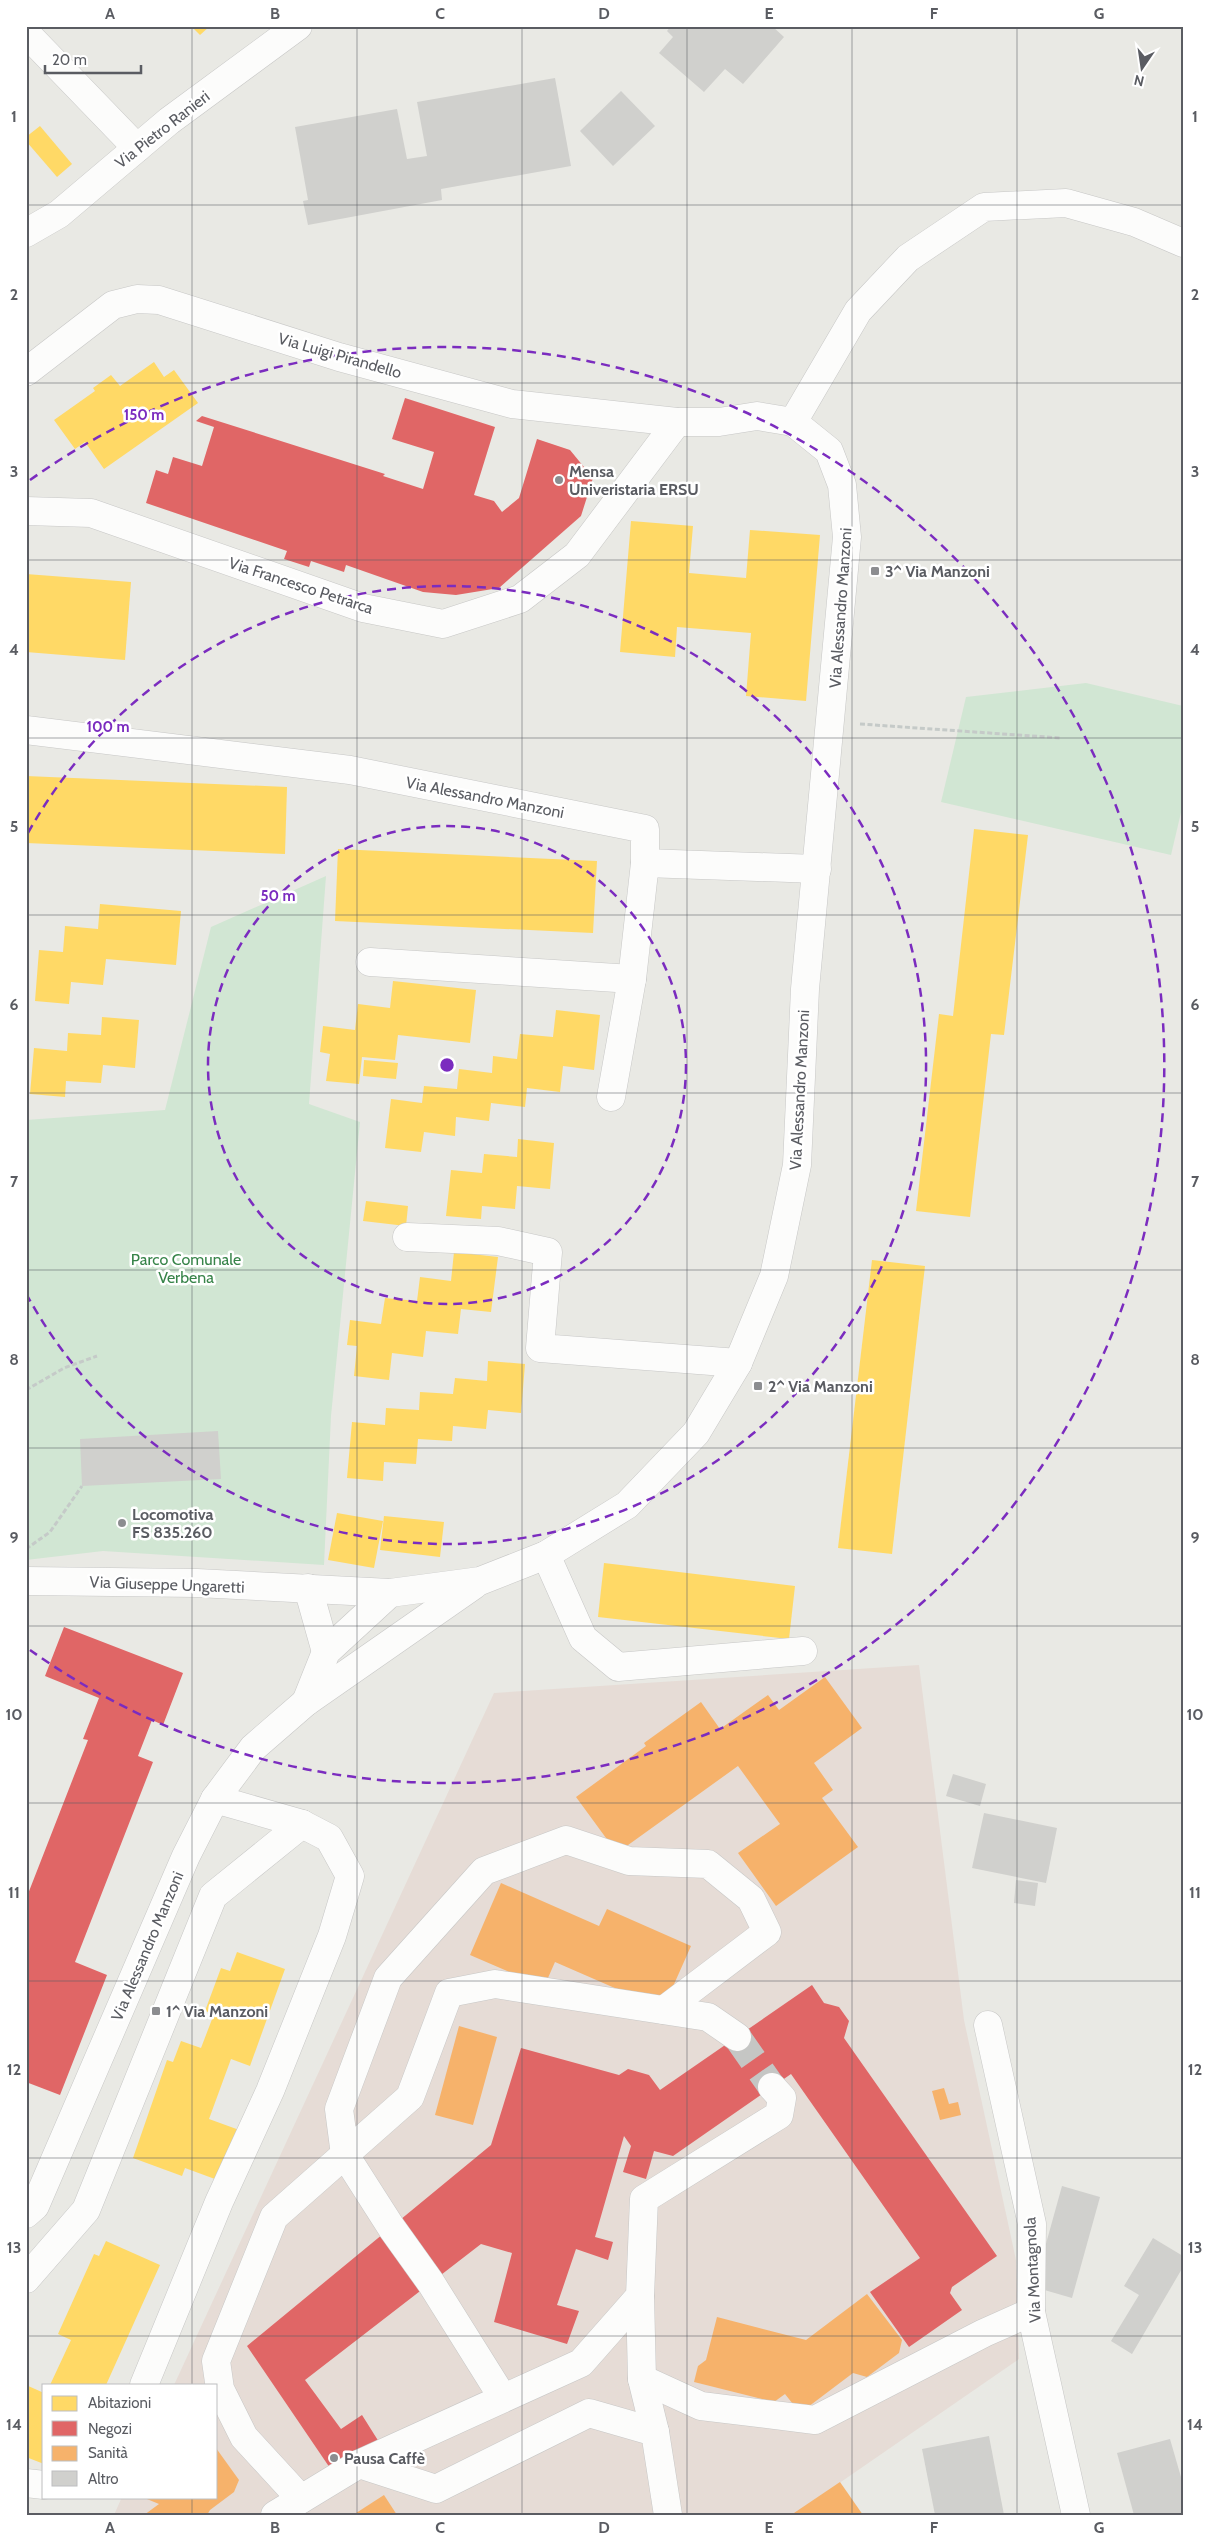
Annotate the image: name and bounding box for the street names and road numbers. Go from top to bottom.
street label: Via Pietro Ranieri [111,87,213,172]
street label: Via Luigi Pirandello [276,329,404,382]
street label: Via Alessandro Manzoni [825,527,856,689]
street label: Via Francesco Petrarca [226,553,376,618]
street label: Via Alessandro Manzoni [404,773,566,822]
street label: Via Alessandro Manzoni [786,1009,813,1171]
street label: Via Giuseppe Ungaretti [89,1572,245,1597]
street label: Via Alessandro Manzoni [107,1868,188,2024]
street label: Via Montagnola [1020,2216,1045,2323]

